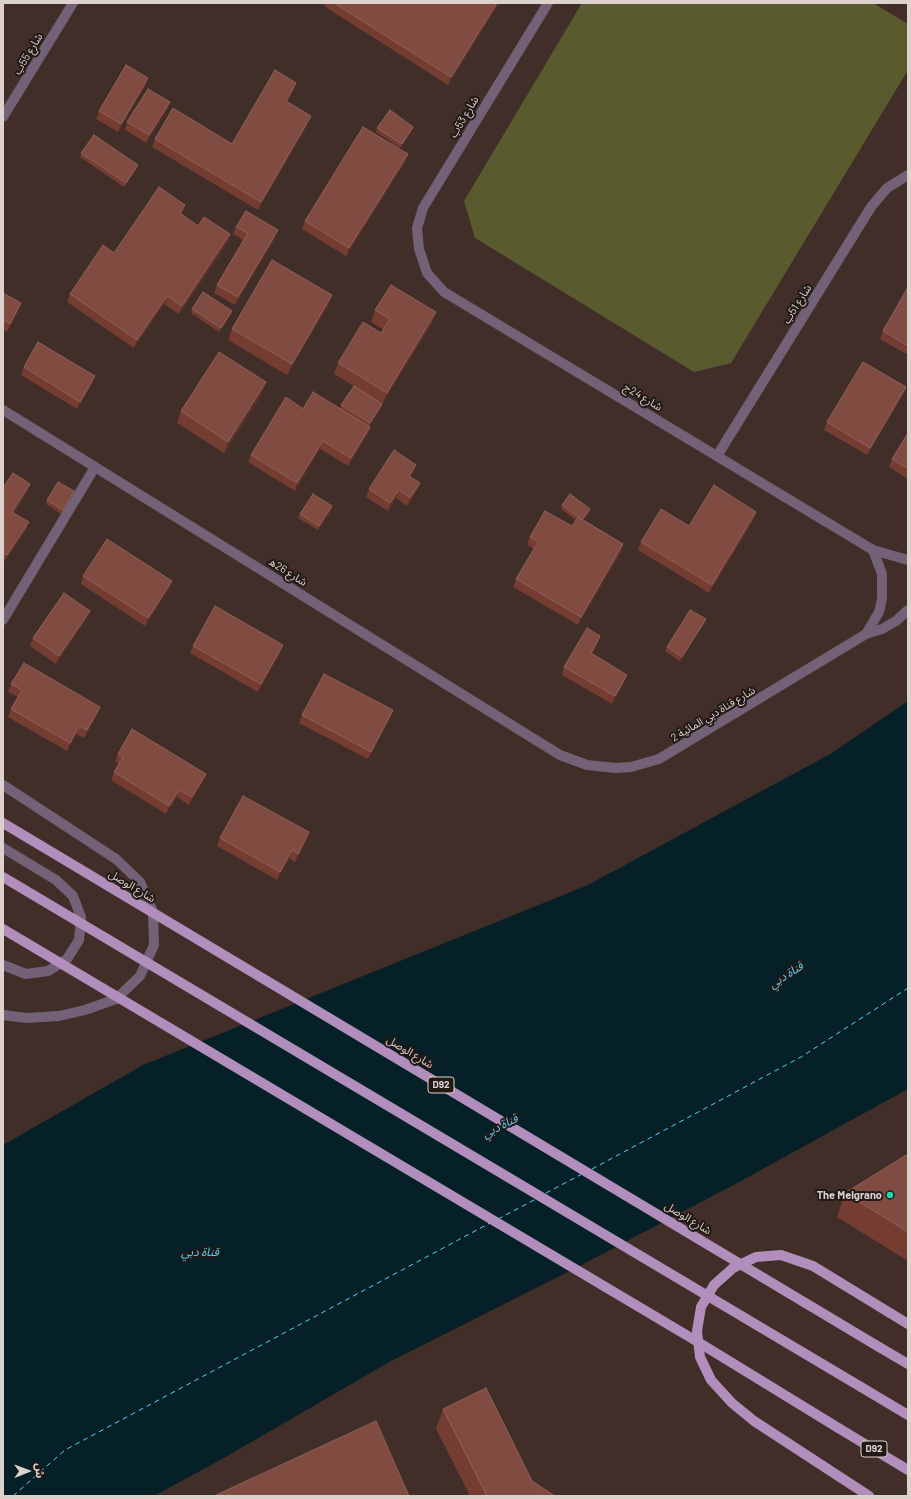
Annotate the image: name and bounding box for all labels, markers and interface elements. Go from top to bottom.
street label: شارع 55ب [11,31,45,77]
street label: شارع 53ب [447,94,481,140]
street label: شارع 51ب [780,282,814,326]
street label: شارع 24ج [621,380,665,414]
street label: شارع 26ه [266,555,310,589]
street label: شارع قناة دبي المائية 2 [668,684,758,744]
street label: شارع الوصل [106,867,158,905]
water label: قناة دبي [766,959,806,991]
street label: شارع الوصل [384,1033,436,1071]
road number: D92 [428,1077,454,1093]
water label: قناة دبي [480,1111,520,1141]
place label: The Melgrano [817,1188,882,1202]
marker: The Melgrano [885,1190,895,1200]
street label: شارع الوصل [662,1199,714,1237]
water label: قناة دبي [181,1245,219,1259]
road number: D92 [861,1441,887,1457]
north arrow [8,1451,48,1491]
text: ش [34,1463,47,1478]

